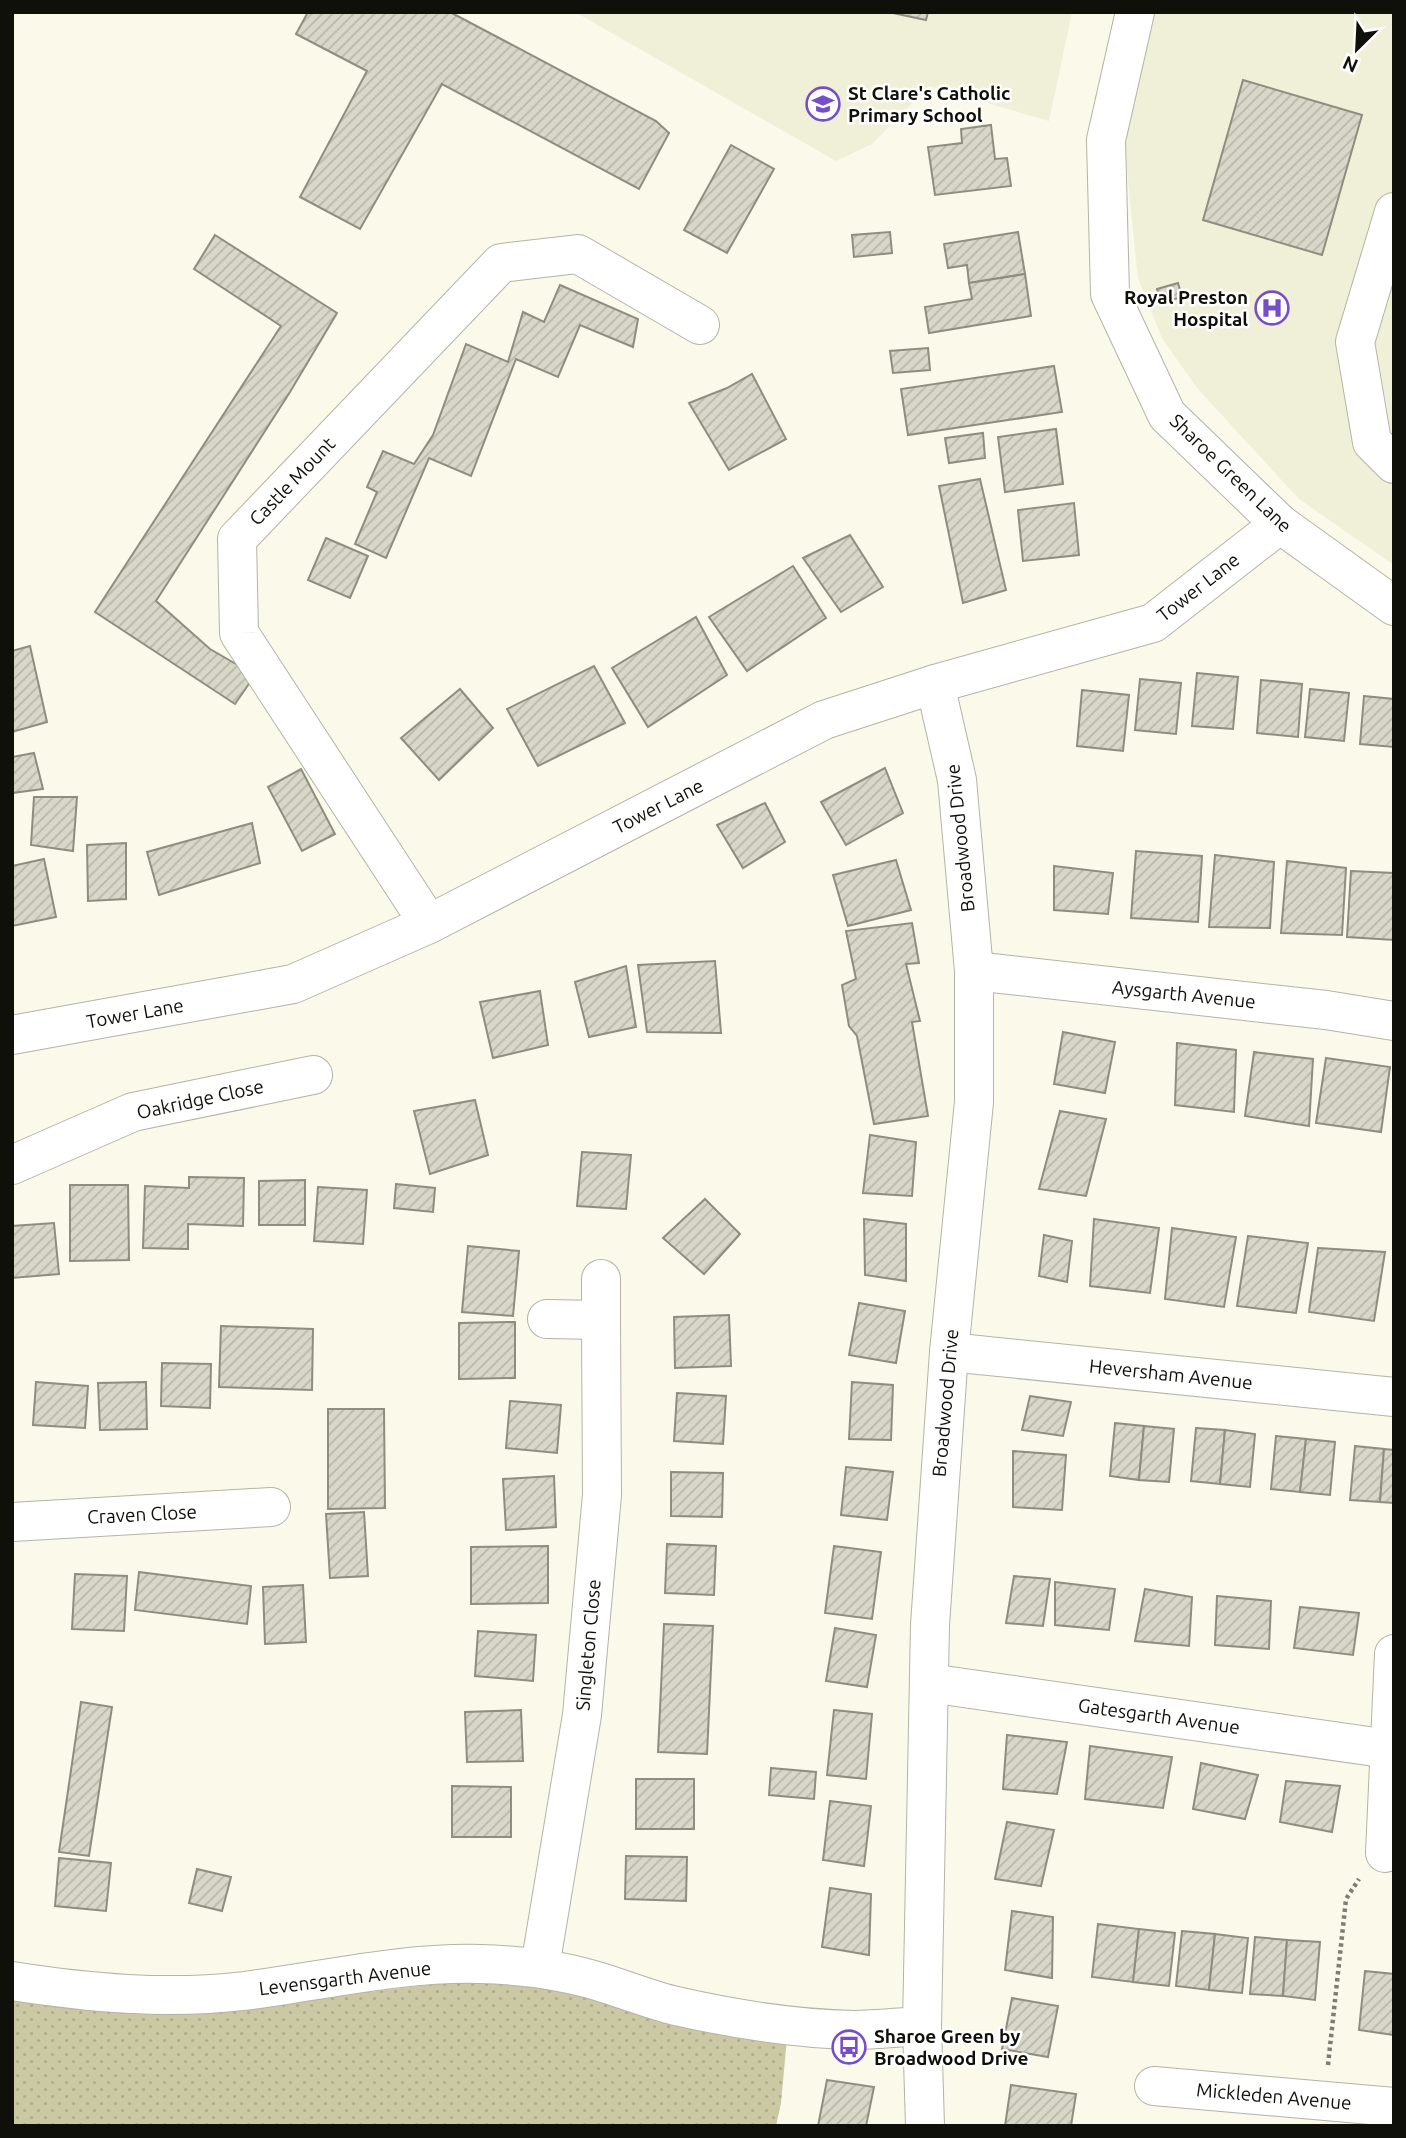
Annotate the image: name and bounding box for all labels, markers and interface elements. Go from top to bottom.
north arrow [1322,14,1392,84]
text: N [1339,52,1361,77]
place label: St Clare's Catholic Primary School [848,82,1010,126]
school or university icon: St Clare's Catholic Primary School [804,85,842,123]
place label: Royal Preston Hospital [1124,286,1248,330]
hospital icon: Royal Preston Hospital [1253,289,1291,327]
street label: Sharoe Green Lane [1166,409,1296,537]
street label: Castle Mount [245,432,340,530]
street label: Tower Lane [1152,548,1244,626]
street label: Broadwood Drive [941,763,979,913]
street label: Tower Lane [609,774,707,838]
street label: Aysgarth Avenue [1111,976,1257,1012]
street label: Tower Lane [85,994,185,1032]
street label: Oakridge Close [134,1075,266,1123]
street label: Broadwood Drive [928,1328,962,1478]
street label: Heversham Avenue [1088,1354,1254,1394]
street label: Craven Close [87,1500,197,1528]
street label: Singleton Close [571,1578,605,1712]
street label: Gatesgarth Avenue [1077,1694,1241,1738]
street label: Levensgarth Avenue [258,1957,432,1999]
place label: Sharoe Green by Broadwood Drive [874,2025,1028,2069]
bus stop icon: Sharoe Green by Broadwood Drive [830,2028,868,2066]
street label: Mickleden Avenue [1195,2078,1353,2114]

